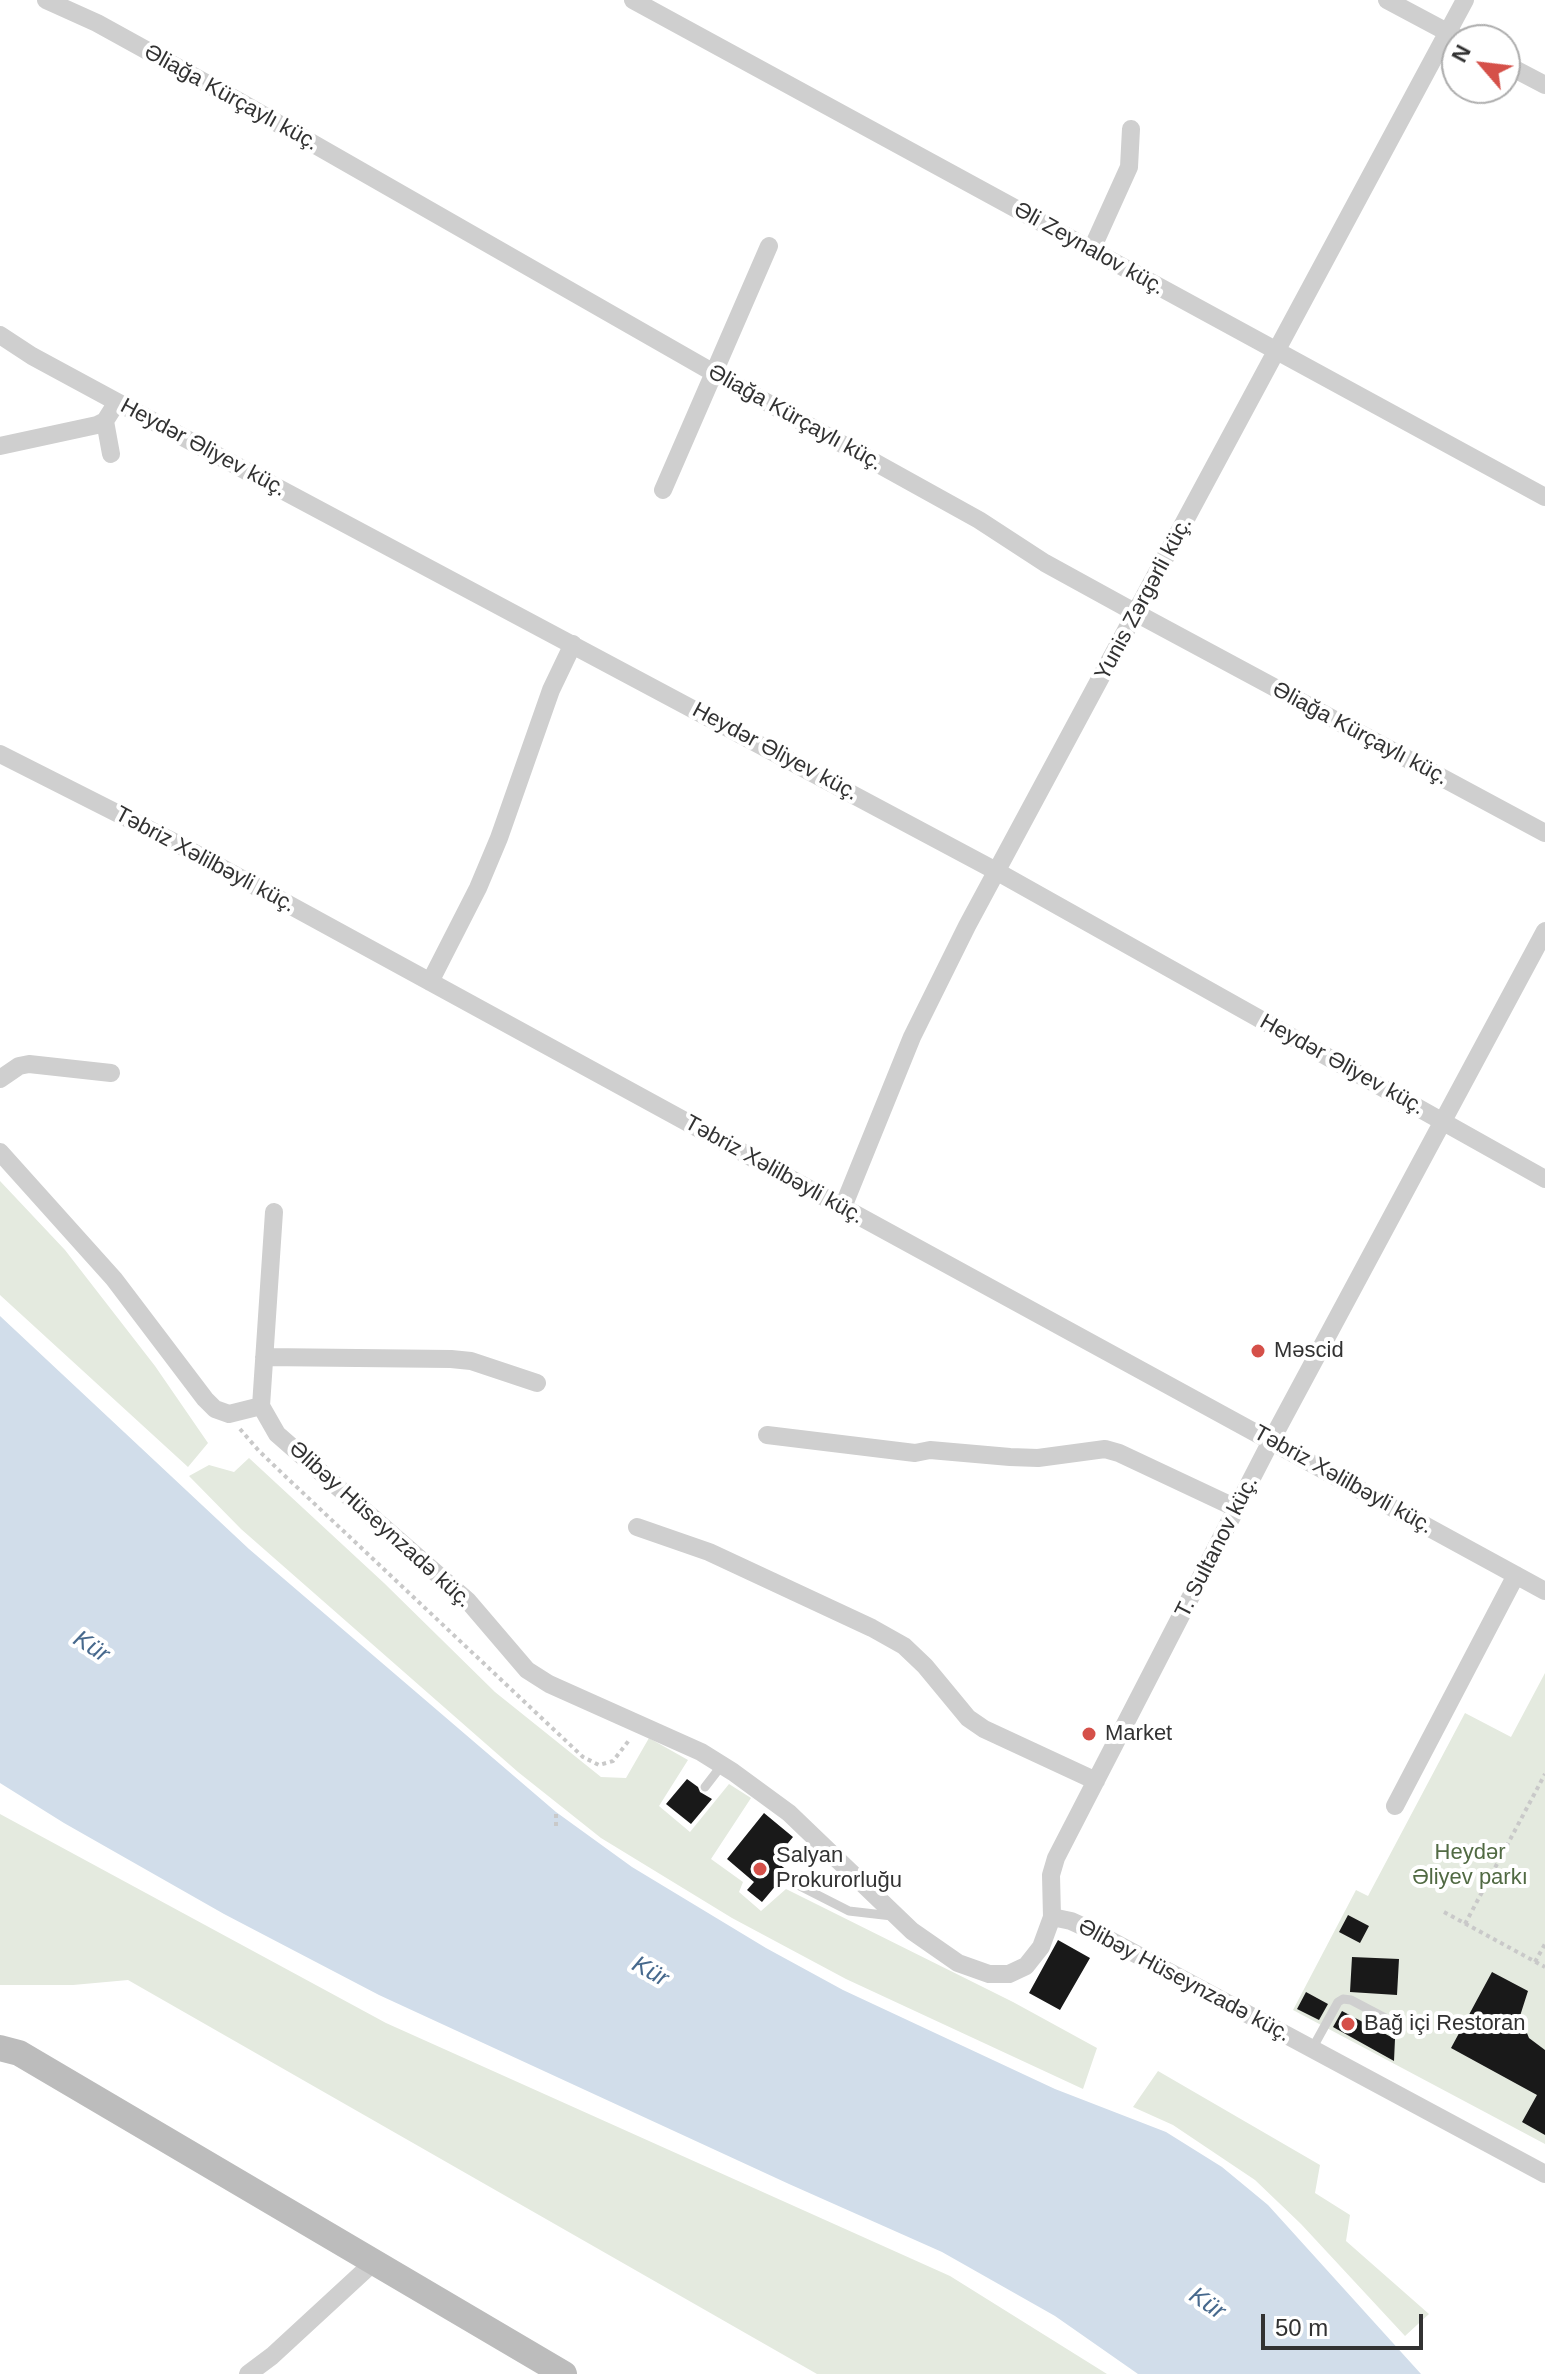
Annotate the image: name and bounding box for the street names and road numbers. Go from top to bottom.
street label: Əliağa Kürçaylı küç. [139,39,323,157]
street label: Əli Zeynalov küç. [1009,197,1169,301]
street label: Əliağa Kürçaylı küç. [703,359,887,477]
street label: Heydər Əliyev küç. [116,393,290,503]
street label: Yunis Zərgərli küç. [1090,513,1198,685]
street label: Əliağa Kürçaylı küç. [1268,677,1452,791]
street label: Heydər Əliyev küç. [688,697,862,807]
street label: Təbriz Xəlilbəyli küç. [110,801,300,919]
street label: Heydər Əliyev küç. [1255,1009,1429,1121]
street label: Təbriz Xəlilbəyli küç. [680,1110,868,1230]
street label: Təbriz Xəlilbəyli küç. [1249,1420,1437,1540]
street label: Əlibəy Hüseynzadə küç. [283,1436,477,1614]
street label: T. Sultanov küç. [1170,1472,1264,1622]
street label: Əlibəy Hüseynzadə küç. [1073,1914,1295,2048]

